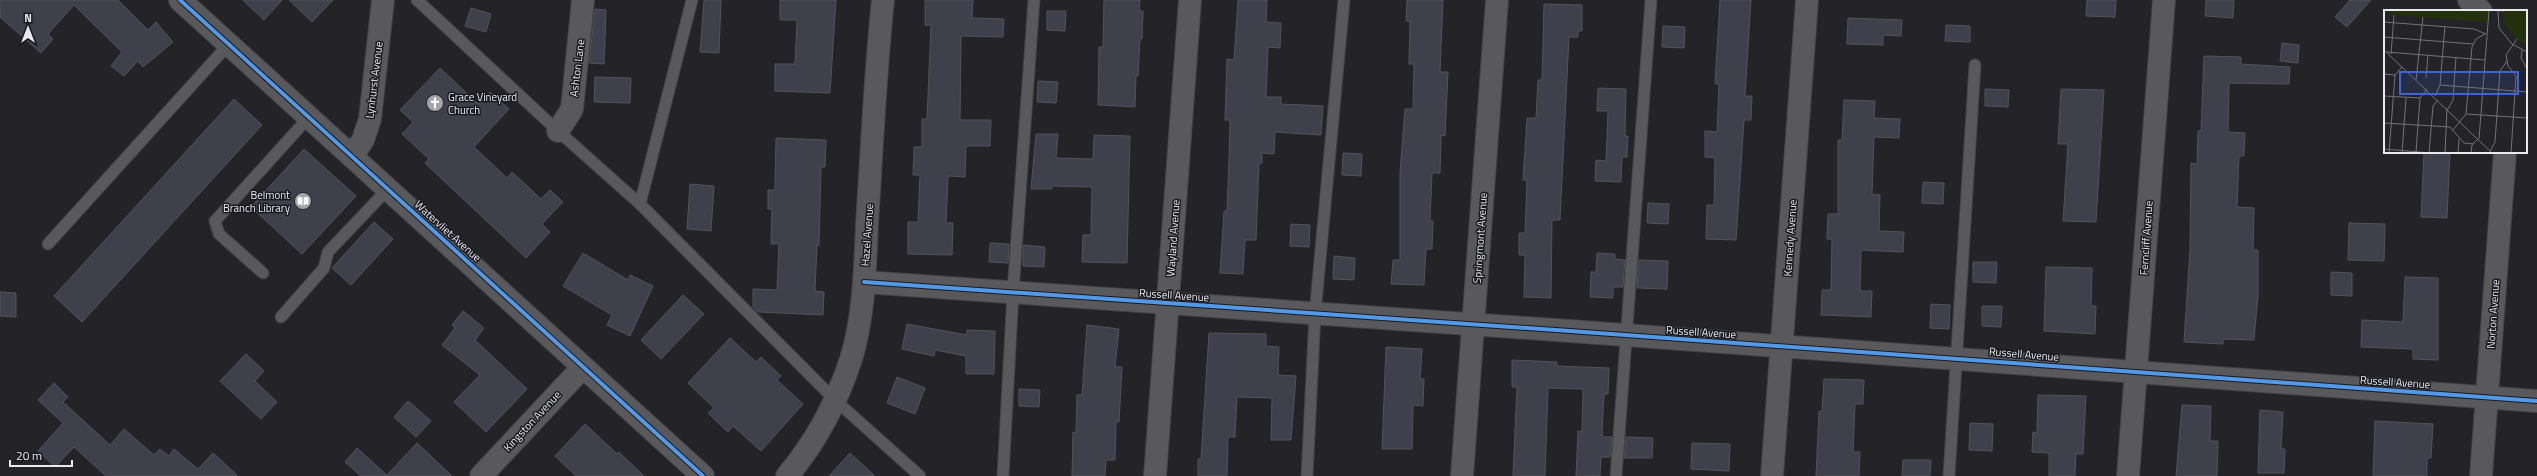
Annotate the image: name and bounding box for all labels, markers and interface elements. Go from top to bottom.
north arrow [8,8,48,48]
text: N [24,10,32,26]
inset map [2384,10,2527,153]
street label: Ashton Lane [566,38,589,98]
street label: Lynhurst Avenue [361,40,387,119]
place label: Grace Vineyard Church [448,89,517,118]
church icon: Grace Vineyard Church [425,93,445,113]
place label: Belmont Branch Library [223,187,291,216]
library icon: Belmont Branch Library [293,191,313,211]
street label: Springmont Avenue [1469,192,1491,284]
street label: Watervliet Avenue [411,197,485,266]
street label: Wayland Avenue [1162,199,1184,277]
street label: Kennedy Avenue [1779,199,1801,277]
street label: Ferncliff Avenue [2135,200,2157,276]
street label: Hazel Avenue [857,203,877,267]
street label: Norton Avenue [2483,278,2503,349]
street label: Russell Avenue [1138,285,1210,305]
street label: Russell Avenue [1665,322,1737,342]
street label: Russell Avenue [1988,343,2060,365]
street label: Russell Avenue [2359,372,2431,392]
street label: Kingston Avenue [500,387,565,455]
scale bar [10,442,72,468]
text: 20 m [16,446,42,465]

